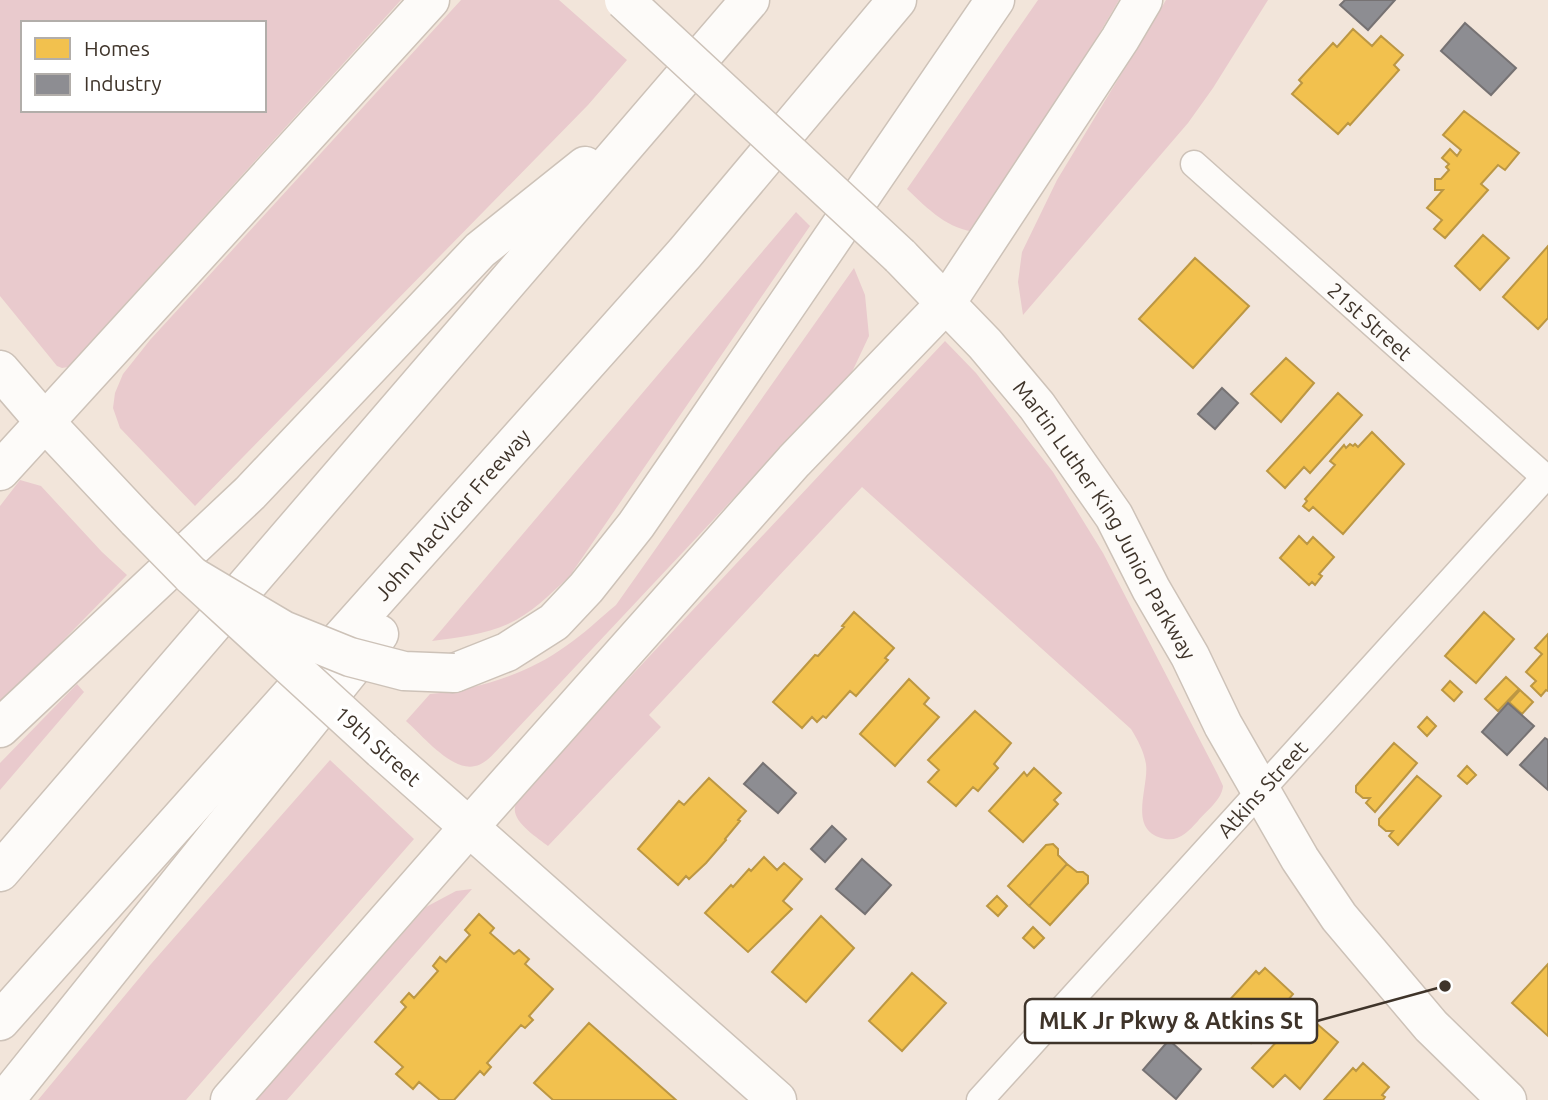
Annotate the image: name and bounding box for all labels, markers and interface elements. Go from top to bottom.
legend [21,21,266,112]
text: Homes [84,36,150,60]
text: Industry [84,71,162,95]
street label: 21st Street [1323,277,1417,365]
street label: Martin Luther King Junior Parkway [1009,375,1201,664]
street label: John MacVicar Freeway [369,424,535,605]
street label: 19th Street [330,701,426,791]
street label: Atkins Street [1212,736,1312,842]
callout: MLK Jr Pkwy & Atkins St [1025,999,1317,1043]
text: MLK Jr Pkwy & Atkins St [1039,1008,1303,1033]

